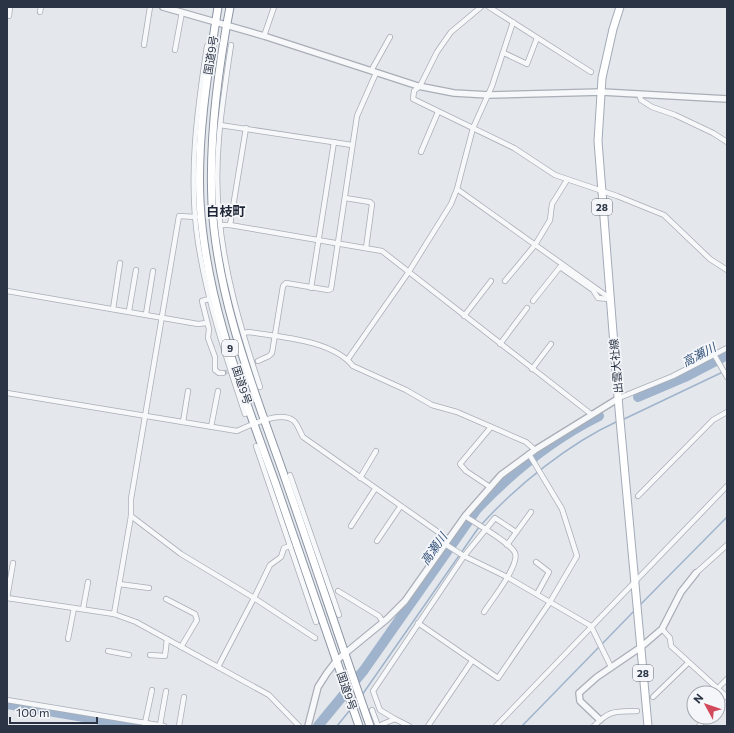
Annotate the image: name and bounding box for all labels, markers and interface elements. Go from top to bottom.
street label: 国道9号 [201,34,220,76]
road number: 28 [592,199,612,215]
district label: 白枝町 [206,203,246,219]
street label: 出雲大社線 [607,338,624,394]
water label: 高瀬川 [679,339,719,369]
road number: 9 [222,340,238,356]
street label: 国道9号 [230,364,255,406]
water label: 高瀬川 [417,528,450,567]
road number: 28 [633,665,653,681]
street label: 国道9号 [335,670,360,712]
north arrow [686,685,726,725]
text: N [690,691,706,706]
scale bar [10,699,97,725]
text: 100 m [16,705,50,719]

